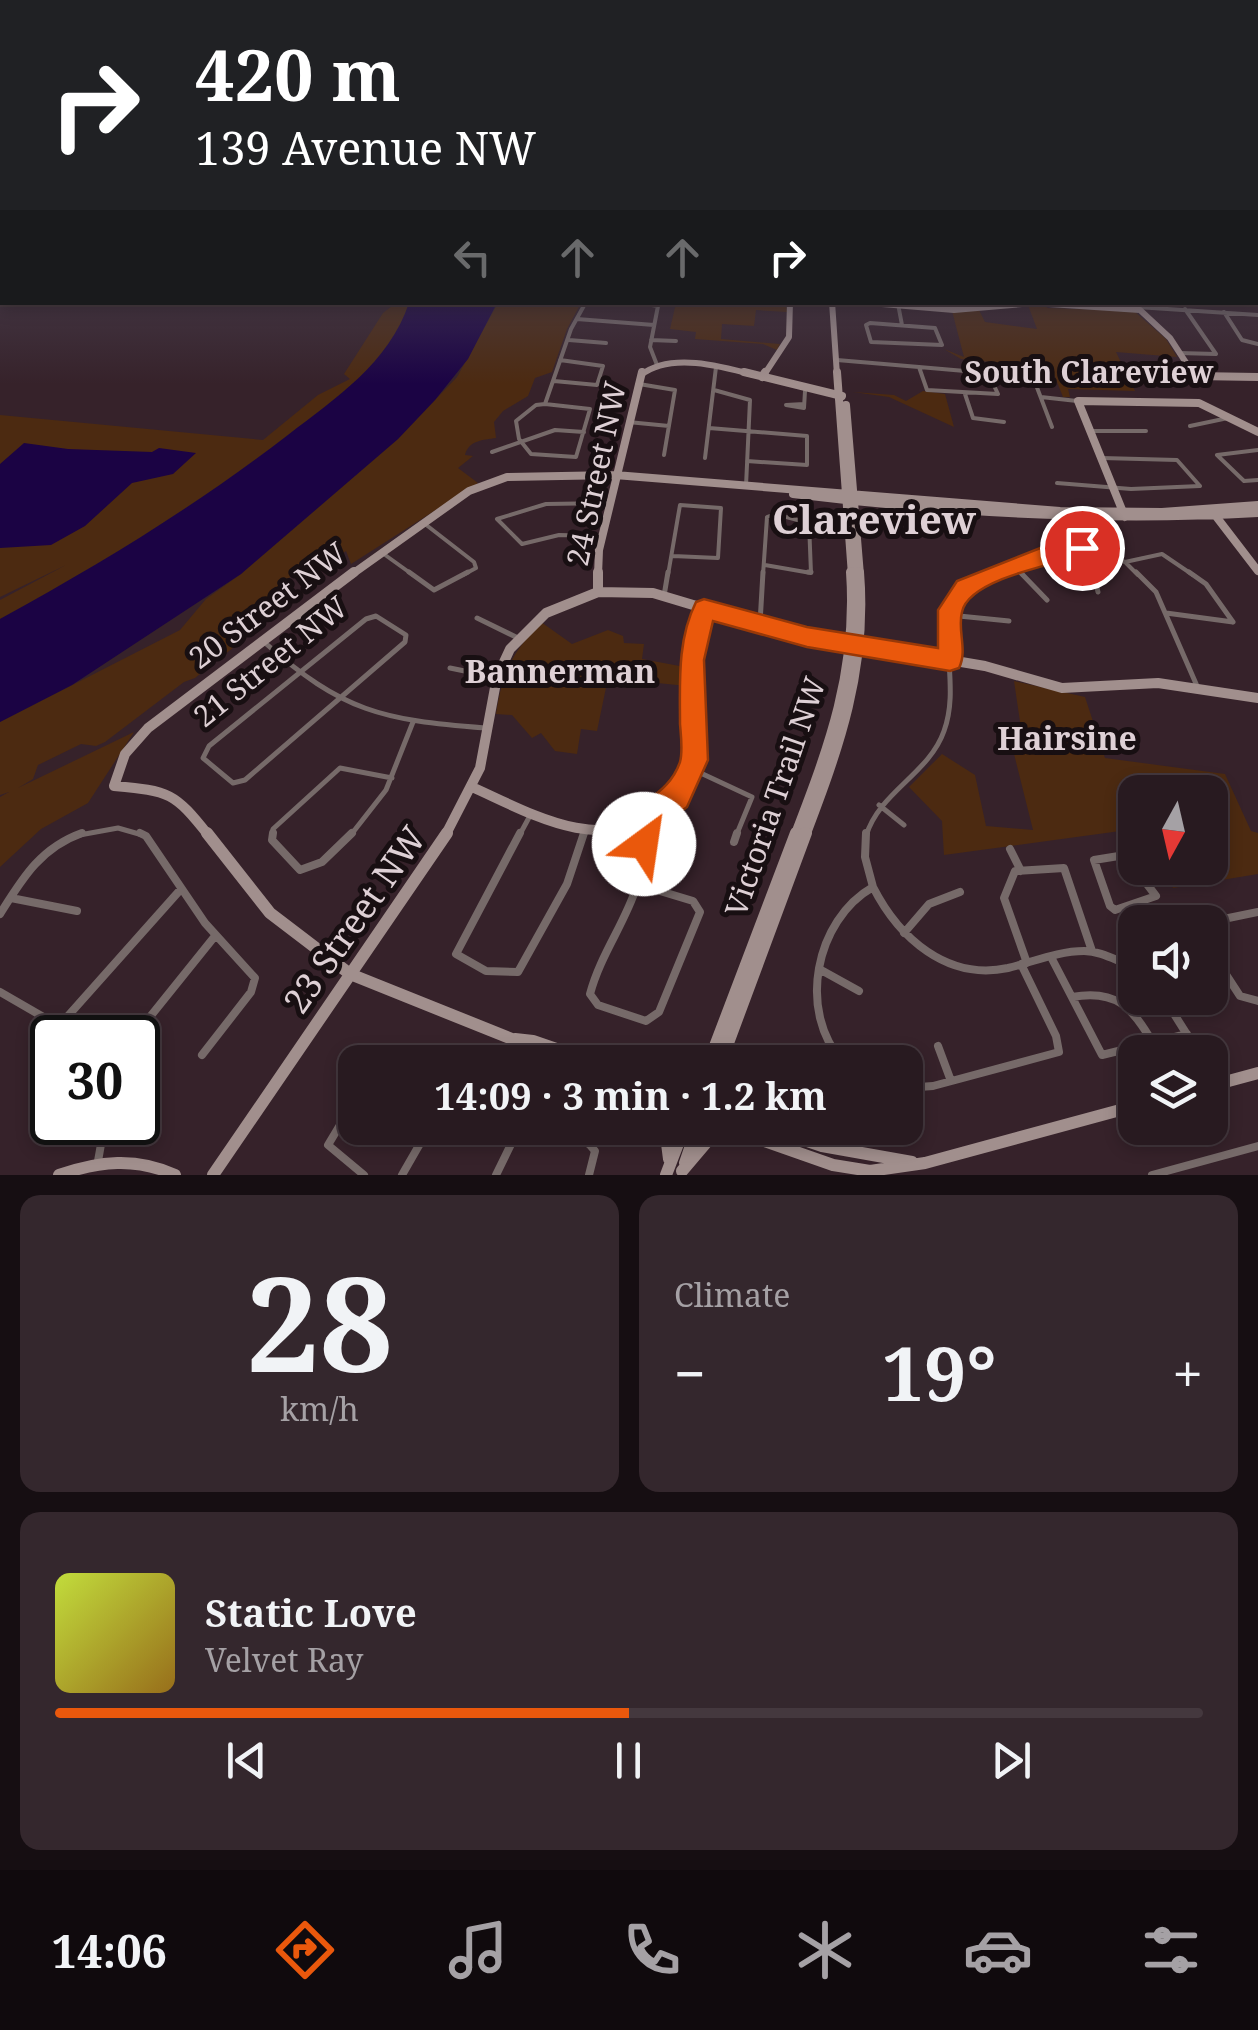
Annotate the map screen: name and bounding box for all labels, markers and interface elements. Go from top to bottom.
text: 420 m [195,26,401,122]
icon: right [30,40,160,170]
text: 139 Avenue NW [195,117,536,178]
icon: left [445,230,500,285]
icon: ahead [550,230,605,285]
icon: ahead [655,230,710,285]
icon: right [760,230,815,285]
district label: South Clareview [965,351,1214,392]
street label: 24 Street NW [556,377,635,569]
district label: Clareview [772,491,977,546]
pin [1040,506,1125,591]
icon: arrive [1055,521,1110,576]
street label: 20 Street NW [180,532,355,677]
street label: 21 Street NW [184,586,356,736]
district label: Bannerman [465,649,655,692]
street label: Victoria Trail NW [714,671,835,922]
district label: Hairsine [997,716,1137,759]
north arrow [1118,775,1228,885]
map controls [1118,775,1228,1145]
position arrow [592,792,696,896]
street label: 23 Street NW [272,816,436,1022]
button: sound [1118,905,1228,1015]
speed limit sign: 30 [30,1015,160,1145]
button: layers [1118,1035,1228,1145]
text: 14:09 · 3 min · 1.2 km [434,1069,827,1121]
text: 28 [246,1233,393,1410]
text: Climate [674,1273,790,1316]
text: 19° [882,1321,996,1423]
text: − [674,1335,706,1410]
text: + [1172,1335,1203,1410]
text: km/h [280,1387,359,1430]
text: Static Love [205,1586,417,1638]
text: Velvet Ray [205,1638,363,1681]
icon: previous [219,1733,274,1788]
icon: pause [601,1733,656,1788]
icon: next [984,1733,1039,1788]
icon: directions [270,1915,340,1985]
icon: music [443,1915,513,1985]
icon: phone [617,1915,687,1985]
icon: climate [790,1915,860,1985]
icon: car [963,1915,1033,1985]
icon: filters [1136,1915,1206,1985]
text: 14:06 [52,1920,167,1981]

